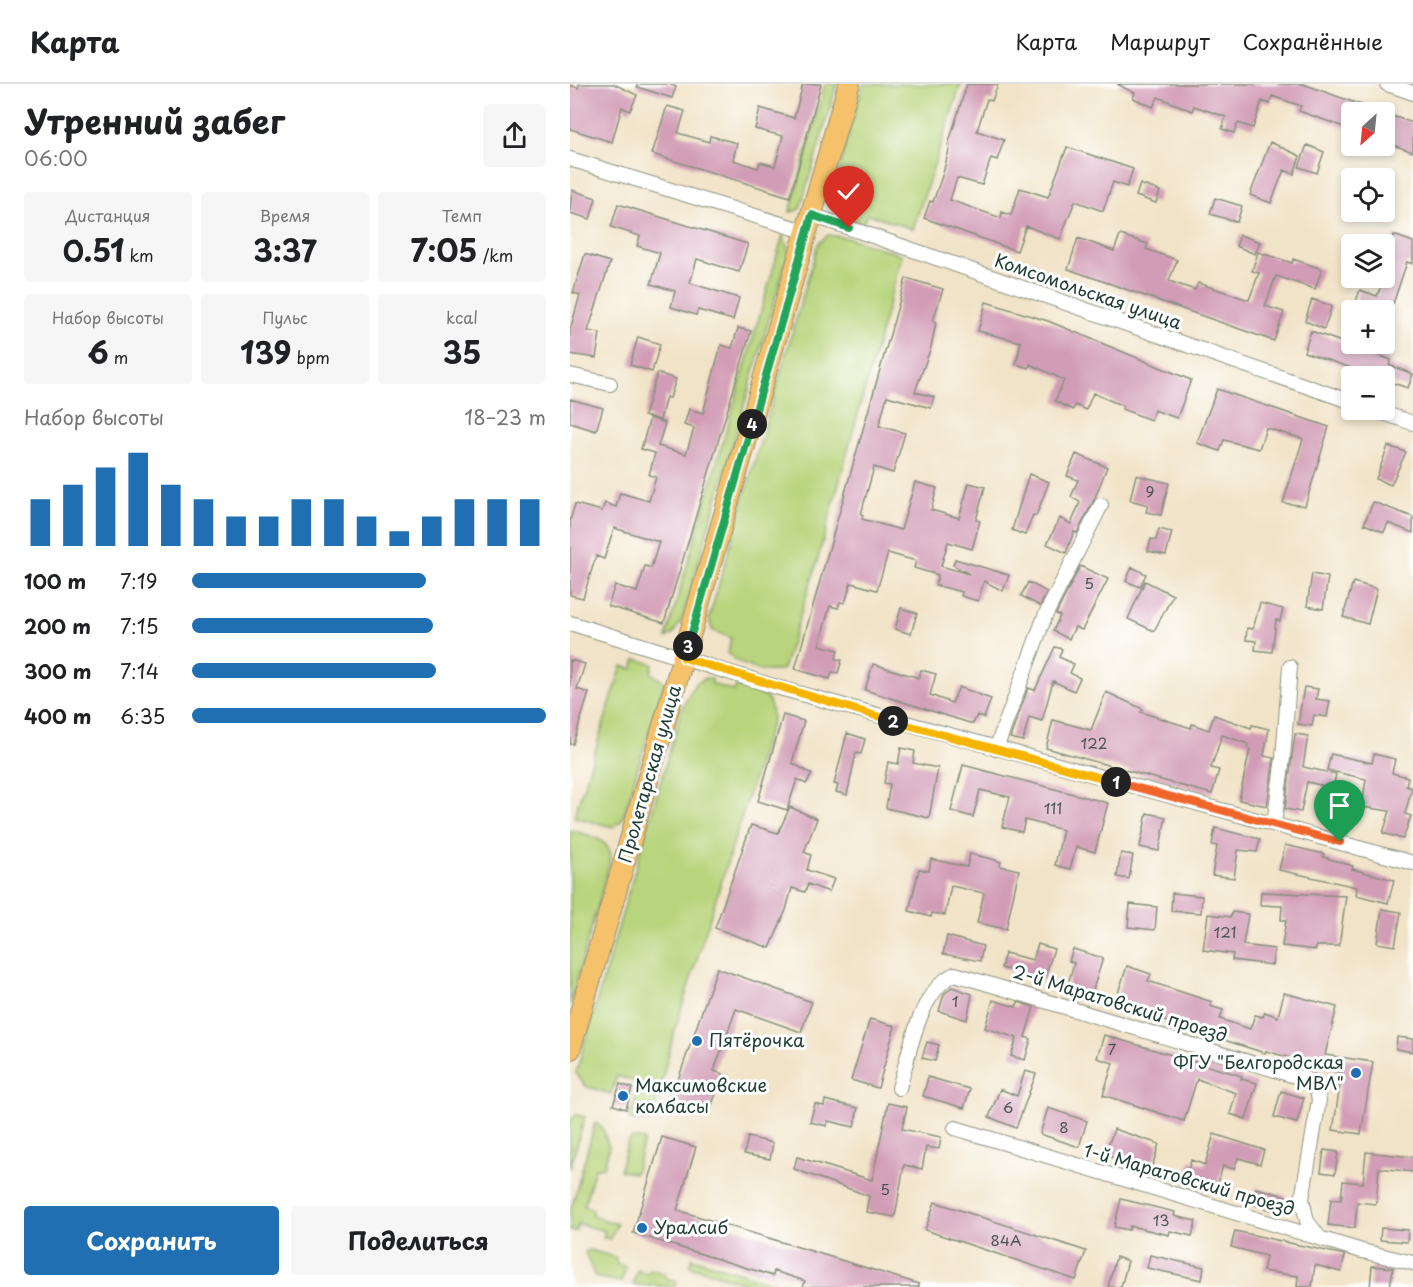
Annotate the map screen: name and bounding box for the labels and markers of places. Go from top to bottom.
pin [823,166,874,228]
pin: 4 [737,409,767,439]
pin: 3 [673,631,703,661]
pin: 2 [878,706,908,736]
pin: 1 [1101,767,1131,797]
pin [1314,780,1365,842]
place label: Пятёрочка [709,1026,805,1053]
marker: Пятёрочка [690,1034,704,1048]
place label: ФГУ "Белгородская МВЛ" [1173,1048,1344,1096]
marker: ФГУ "Белгородская МВЛ" [1349,1066,1363,1080]
place label: Максимовские колбасы [635,1071,767,1119]
marker: Максимовские колбасы [616,1089,630,1103]
place label: Уралсиб [654,1213,728,1240]
marker: Уралсиб [635,1221,649,1235]

